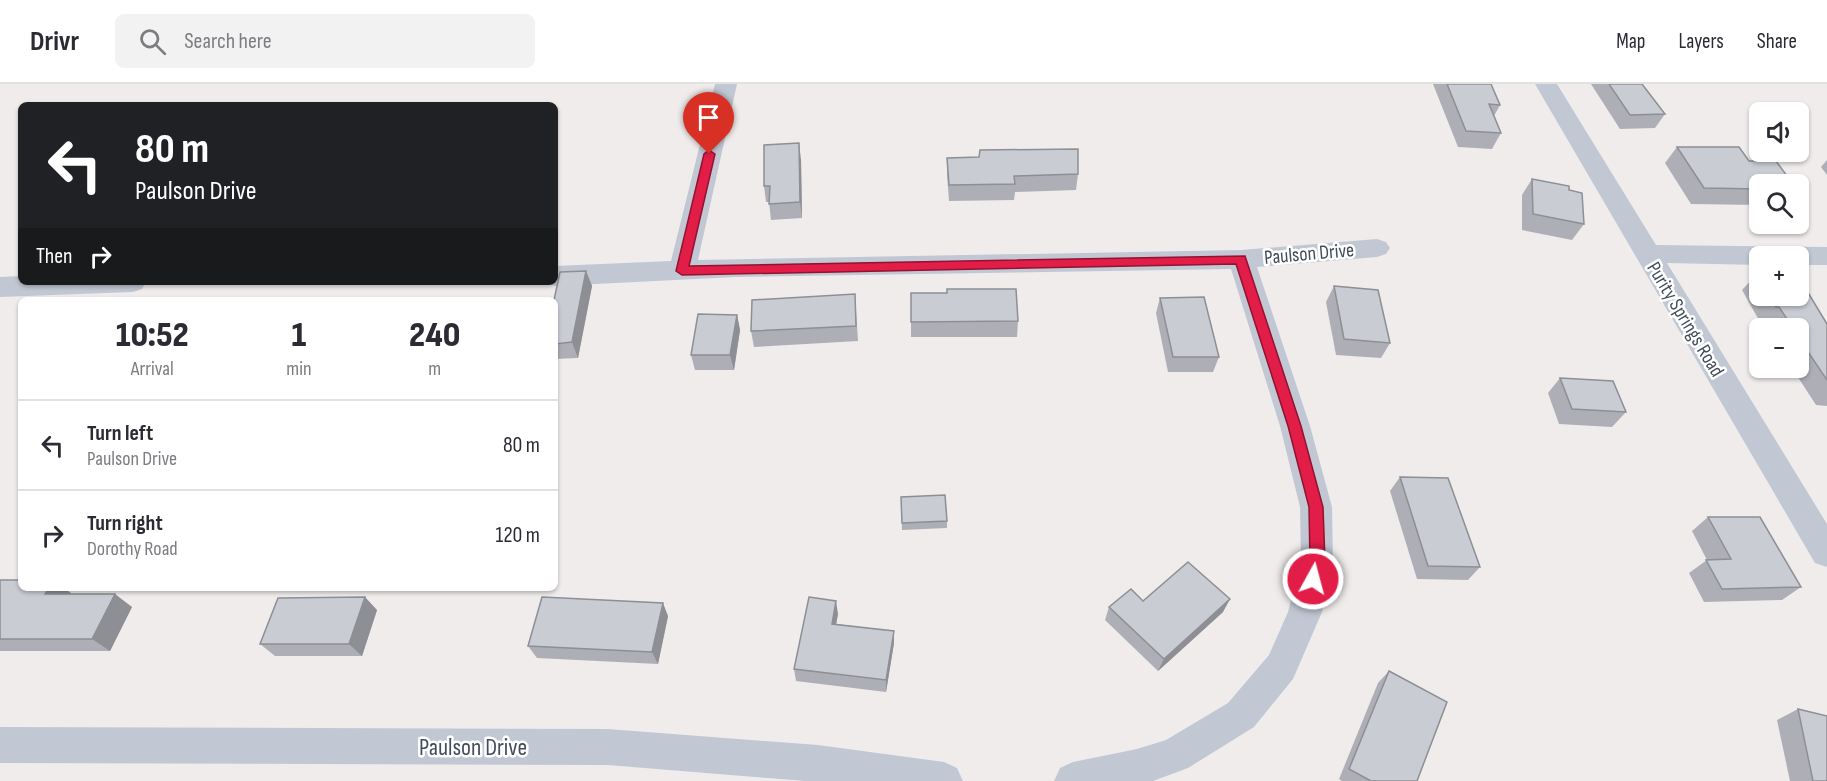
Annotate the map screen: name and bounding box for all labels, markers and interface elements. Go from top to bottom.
search box [115,14,535,68]
text: Drivr [30,25,79,58]
icon: search [136,25,169,58]
text: Search here [184,28,272,55]
text: Map [1616,29,1645,54]
text: Layers [1678,29,1724,54]
text: Share [1757,29,1797,54]
pin [683,92,734,154]
icon: arrive [692,101,725,134]
map controls [1749,102,1809,378]
button: sound [1749,102,1809,162]
text: 80 m [135,124,209,175]
icon: left [36,126,114,204]
button: search [1749,174,1809,234]
text: Paulson Drive [135,175,257,207]
street label: Paulson Drive [1263,238,1355,270]
icon: right [84,240,117,273]
text: Then [36,243,72,270]
button: + [1749,246,1809,306]
street label: Purity Springs Road [1641,258,1729,381]
text: 10:52 [116,314,189,357]
text: 1 [292,314,306,357]
text: 240 [409,314,460,357]
button: − [1749,318,1809,378]
text: Arrival [131,357,174,381]
text: min [286,357,311,381]
text: m [428,357,441,381]
text: Turn left [87,420,153,447]
icon: left [36,429,69,462]
text: 80 m [503,432,540,459]
text: Paulson Drive [87,447,177,471]
text: Turn right [87,510,163,537]
icon: right [36,519,69,552]
text: 120 m [496,522,540,549]
text: Dorothy Road [87,537,178,561]
position arrow [1281,547,1345,611]
street label: Paulson Drive [419,733,527,762]

